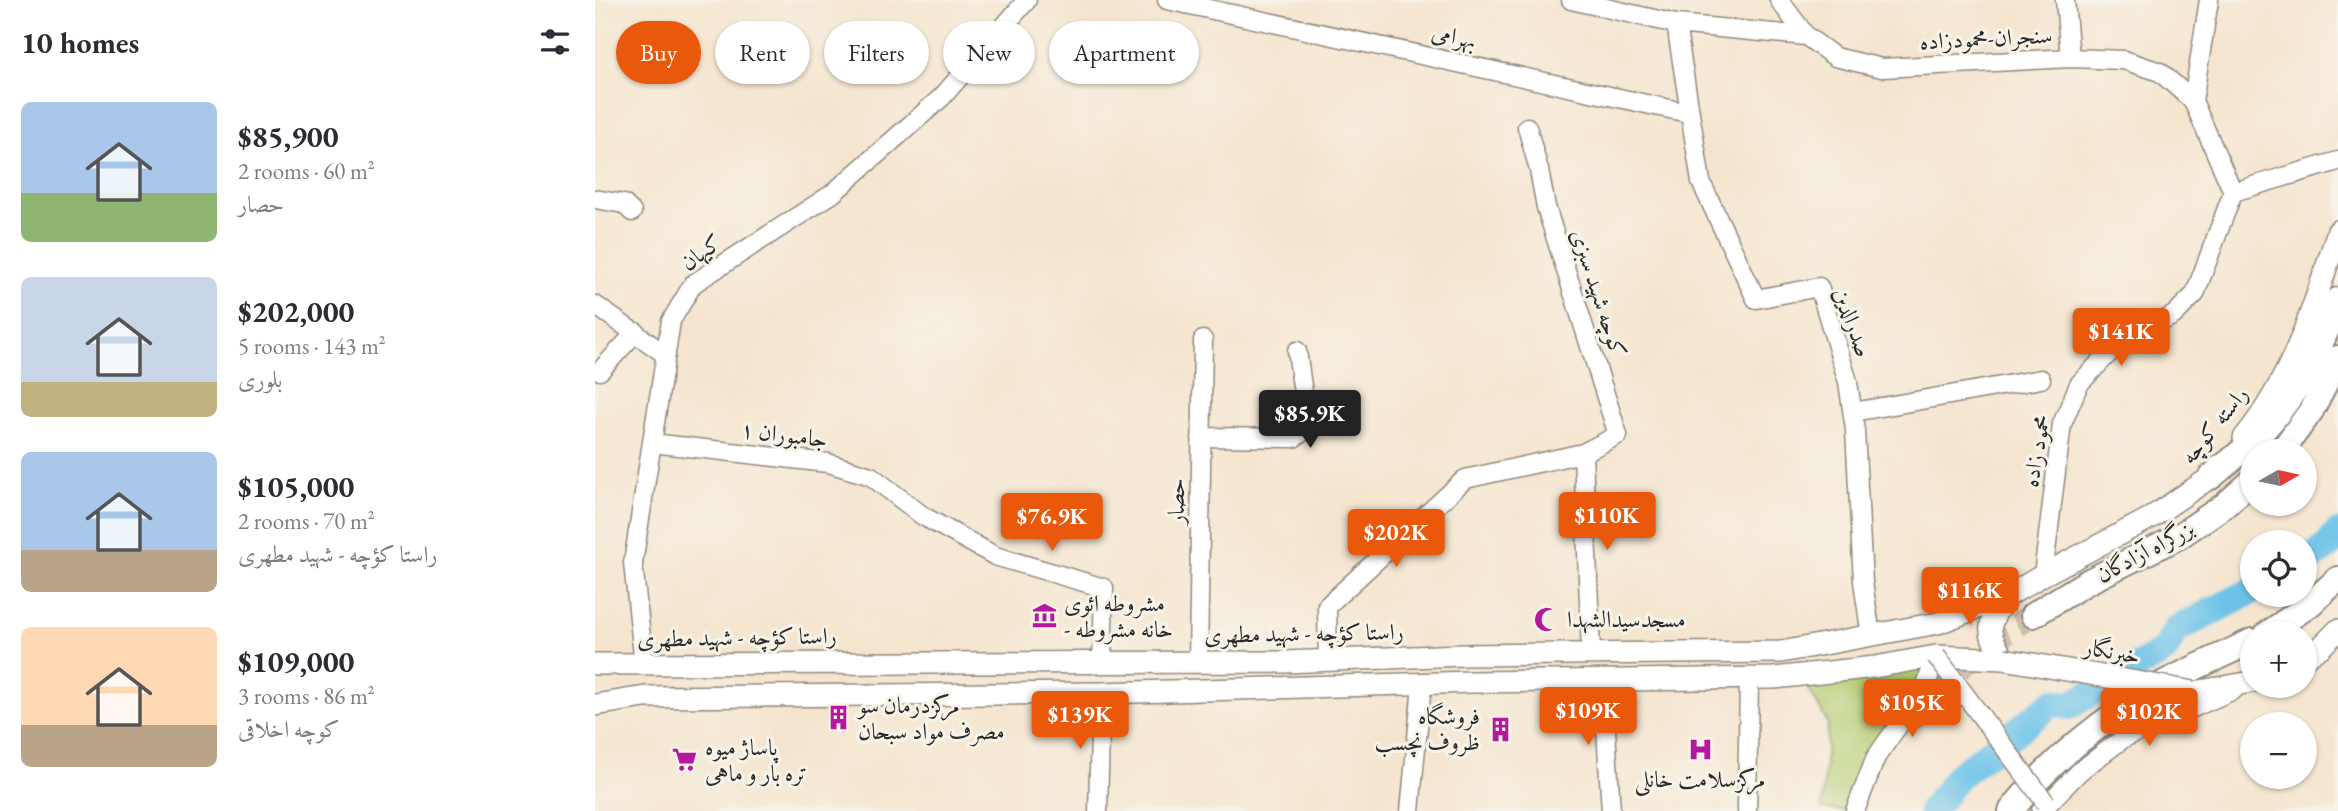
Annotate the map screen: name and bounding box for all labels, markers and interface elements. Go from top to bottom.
street label: بهرامی [1429,17,1479,55]
street label: سنجران-محمودزاده [1919,20,2053,56]
chip: Buy [616,21,701,84]
chip: Rent [715,21,810,84]
chip: Filters [824,21,929,84]
chip: New [943,21,1035,84]
chip: Apartment [1049,21,1199,84]
text: 10 homes [21,23,139,62]
icon: filters [536,23,574,61]
text: $85,900 [238,117,339,156]
icon: home [77,130,161,214]
text: 2 rooms · 60 m² [238,156,375,186]
text: حصار [238,189,284,219]
street label: کوچه شهید سبزی [1563,225,1634,361]
street label: کیهان [674,227,728,277]
street label: صدرالدین [1827,283,1879,361]
text: $202,000 [238,292,354,331]
icon: home [77,305,161,389]
pin: $141K [2072,308,2170,368]
text: $141K [2089,316,2153,346]
text: 5 rooms · 143 m² [238,331,386,361]
text: بلوری [238,364,282,394]
street label: راسته کوچه [2173,380,2255,471]
pin: $85.9K [1253,391,1367,450]
text: $85.9K [1275,398,1345,428]
street label: محمود زاده [2015,412,2057,489]
street label: جامبوران ۱ [739,414,829,454]
north arrow [2240,439,2317,516]
map controls [2240,439,2317,789]
text: $105,000 [238,467,354,506]
street label: حصار [1161,478,1191,526]
icon: home [77,480,161,564]
pin: $110K [1558,492,1656,552]
pin: $76.9K [995,494,1109,553]
text: $110K [1575,500,1639,530]
text: $76.9K [1017,501,1087,531]
text: 2 rooms · 70 m² [238,506,375,536]
pin: $202K [1347,510,1445,569]
street label: بزرگراه آزادگان [2091,513,2199,589]
text: $202K [1364,517,1428,547]
button: locate [2240,530,2317,607]
text: راستا کؤچه - شهید مطهری [238,539,438,569]
pin: $116K [1921,568,2019,627]
text: $116K [1938,575,2002,605]
place label: مشروطه ائوی - خانه مشروطه [1064,588,1173,645]
museum icon: مشروطه ائوی - خانه مشروطه [1030,602,1058,630]
place label: مسجدسیدالشهدا [1567,604,1686,634]
mosque icon: مسجدسیدالشهدا [1533,605,1561,633]
street label: راستا کؤچه - شهید مطهری [1204,616,1404,651]
street label: راستا کؤچه - شهید مطهری [637,620,837,655]
button: + [2240,621,2317,698]
street label: خبرنگار [2080,631,2142,671]
text: $109,000 [238,642,354,681]
icon: home [77,655,161,739]
pin: $105K [1863,680,1961,739]
text: 3 rooms · 86 m² [238,681,375,711]
text: $105K [1880,687,1944,717]
pin: $109K [1539,688,1637,747]
pin: $102K [2100,688,2198,748]
place label: مرکزدرمان سو مصرف مواد سبحان [856,690,1005,747]
pin: $139K [1031,692,1129,751]
text: $109K [1556,695,1620,725]
text: $102K [2117,696,2181,726]
text: $139K [1048,699,1112,729]
place label: فروشگاه ظروف نچسب [1375,701,1480,758]
building icon: مرکزدرمان سو مصرف مواد سبحان [824,704,852,732]
button: − [2240,712,2317,789]
text: کوچه اخلاقی [238,714,340,744]
building icon: فروشگاه ظروف نچسب [1486,715,1514,743]
place label: پاساژ میوه تره بار و ماهی [705,732,807,788]
hospital icon: مرکزسلامت خانلی [1686,735,1714,763]
supermarket icon: پاساژ میوه تره بار و ماهی [671,746,699,774]
place label: مرکزسلامت خانلی [1635,764,1765,797]

